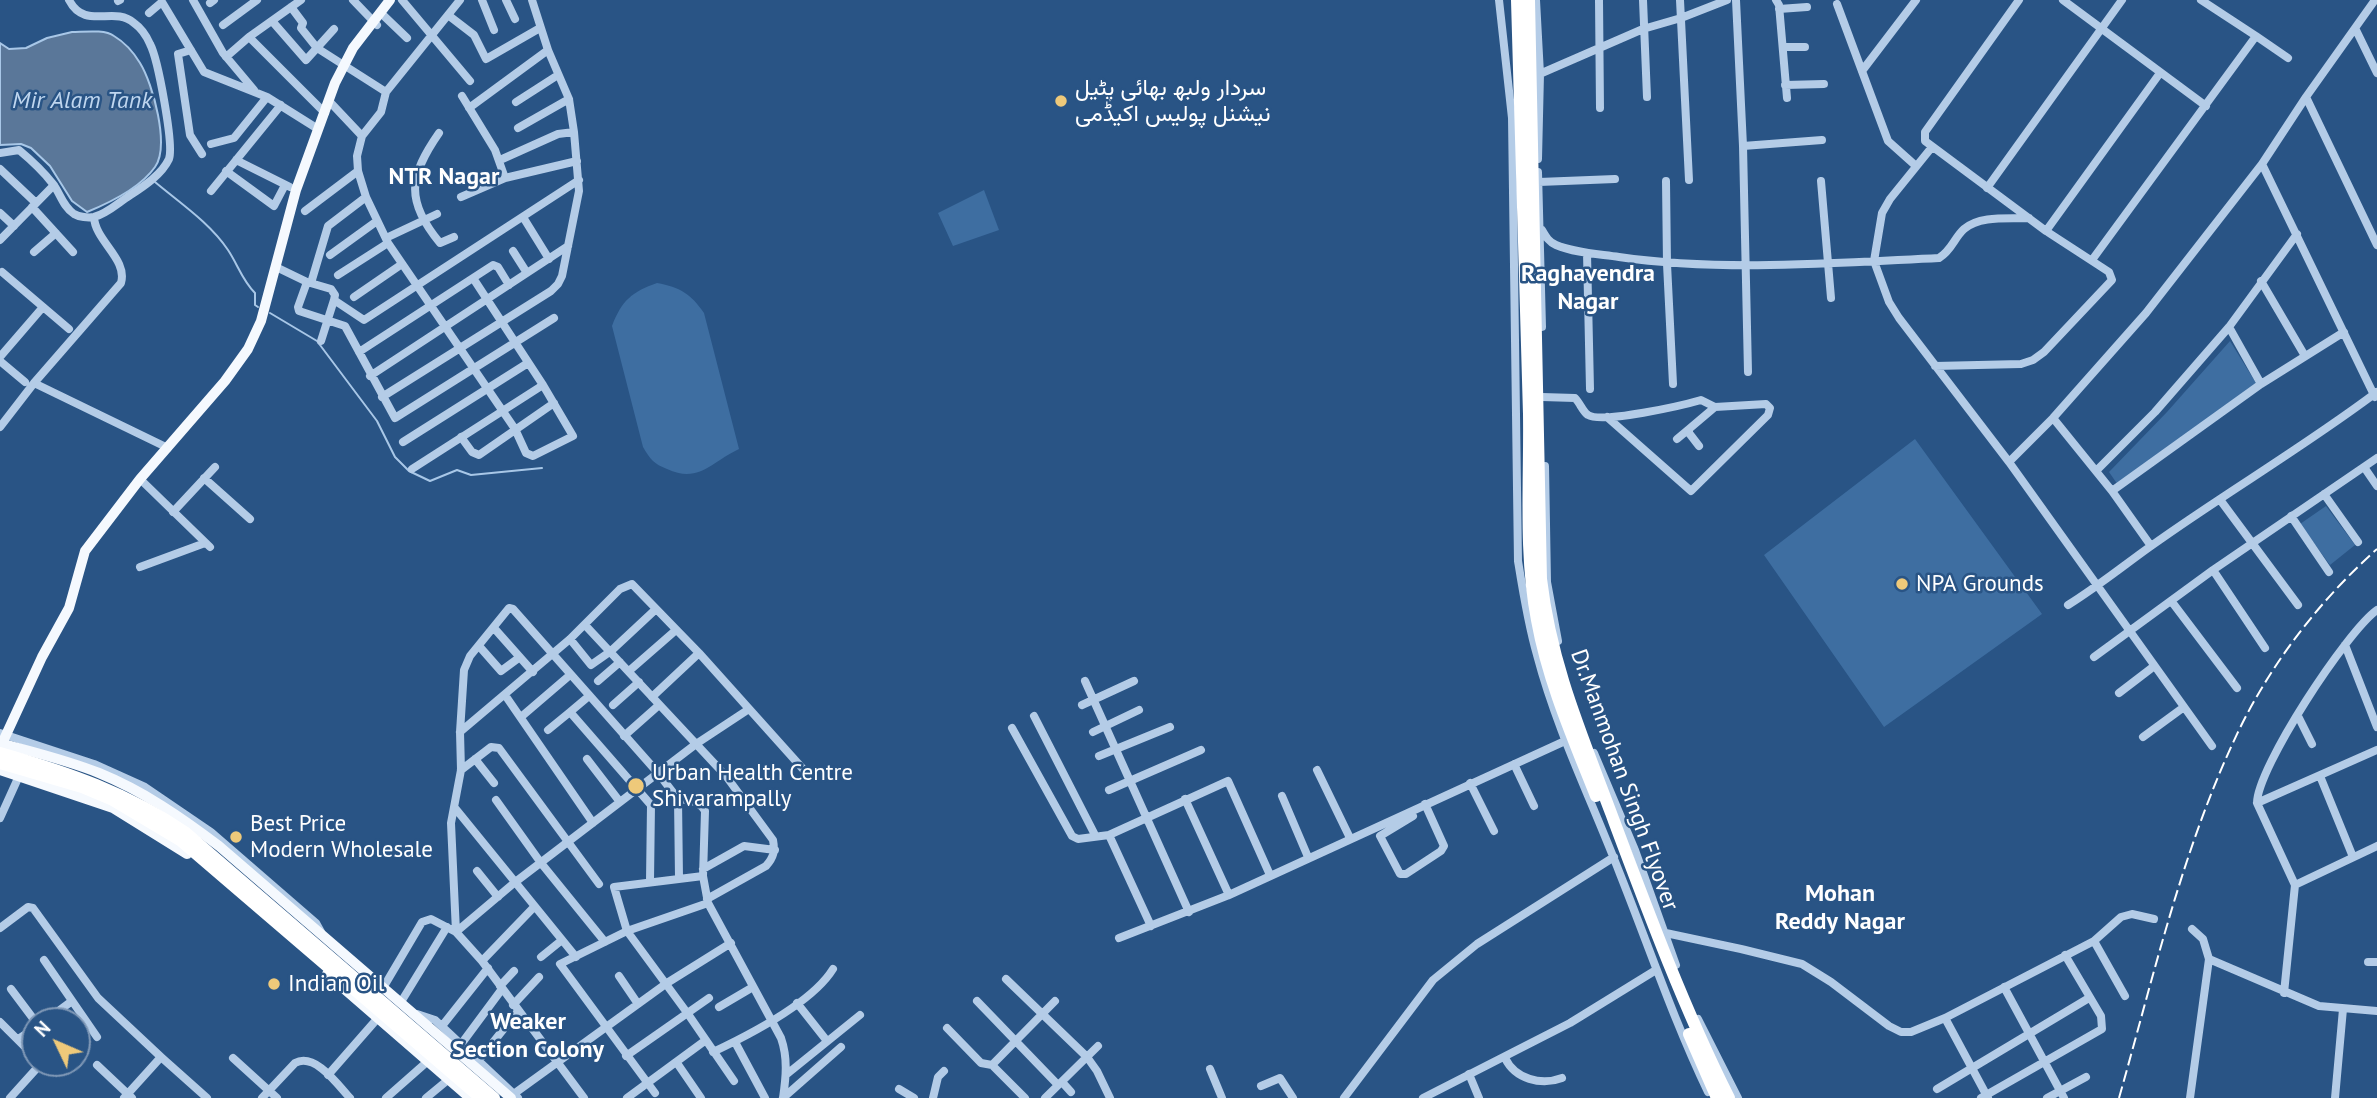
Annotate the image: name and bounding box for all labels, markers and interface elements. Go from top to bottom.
place label: سردار ولبھ بھائی پٹیل نیشنل پولیس اکیڈمی [1075,74,1271,128]
water label: Mir Alam Tank [12,87,152,115]
marker: سردار ولبھ بھائی پٹیل نیشنل پولیس اکیڈمی [1053,93,1069,109]
district label: NTR Nagar [389,163,499,191]
district label: Raghavendra Nagar [1521,260,1655,316]
place label: NPA Grounds [1916,570,2044,598]
marker: NPA Grounds [1894,576,1910,592]
street label: Dr.Manmohan Singh Flyover [1564,646,1684,914]
place label: Urban Health Centre Shivarampally [652,759,853,813]
marker: Urban Health Centre Shivarampally [626,776,646,796]
place label: Best Price Modern Wholesale [250,810,433,864]
marker: Best Price Modern Wholesale [228,829,244,845]
district label: Mohan Reddy Nagar [1775,880,1905,936]
place label: Indian Oil [288,970,385,998]
marker: Indian Oil [266,976,282,992]
north arrow [21,1007,91,1077]
district label: Weaker Section Colony [452,1008,604,1064]
text: N [29,1016,55,1042]

